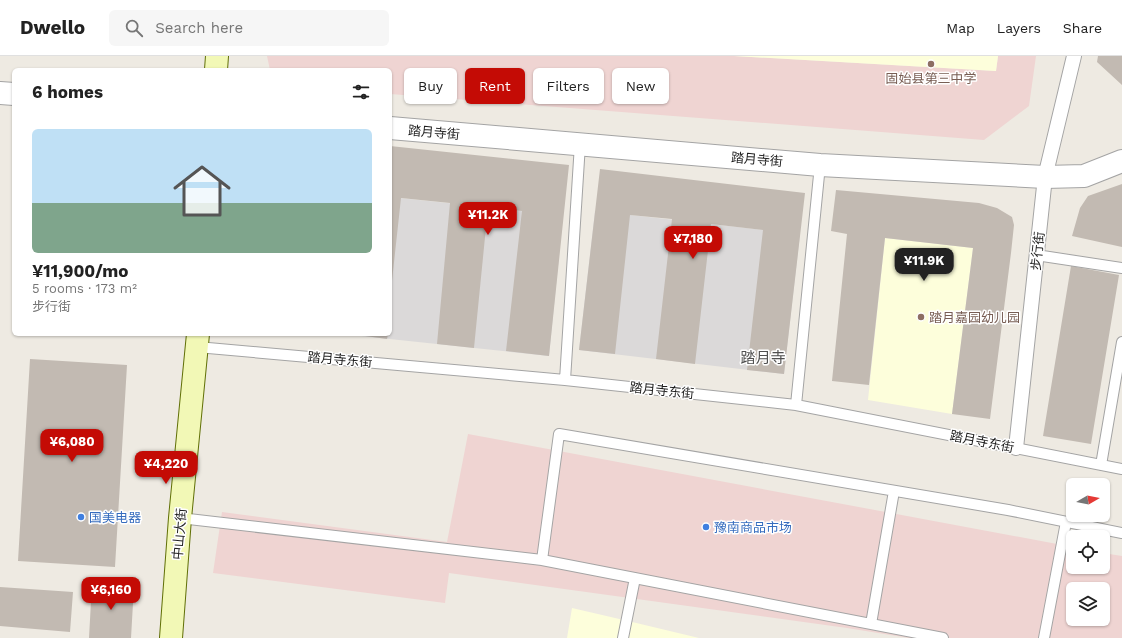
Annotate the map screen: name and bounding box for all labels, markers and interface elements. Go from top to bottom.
search box [109,10,389,46]
text: Dwello [20,16,85,39]
icon: search [123,17,145,39]
text: Search here [155,19,243,37]
text: Map [946,20,975,36]
text: Layers [997,20,1041,36]
text: Share [1063,20,1102,36]
marker: 固始县第三中学 [926,59,936,69]
chip: Buy [404,68,457,104]
chip: Rent [465,68,525,104]
chip: Filters [533,68,604,104]
chip: New [612,68,669,104]
place label: 固始县第三中学 [885,71,977,86]
icon: filters [350,81,372,103]
text: 6 homes [32,82,103,102]
street label: 踏月寺街 [407,123,461,142]
street label: 踏月寺街 [730,150,784,169]
icon: home [166,155,238,227]
pin: ¥11.2K [455,202,521,236]
text: ¥11.2K [468,207,508,222]
pin: ¥7,180 [660,226,726,260]
text: ¥7,180 [673,231,713,246]
street label: 步行街 [1028,231,1047,271]
pin: ¥11.9K [891,248,957,282]
text: ¥11.9K [904,253,944,268]
text: ¥11,900/mo [32,261,128,281]
text: 5 rooms · 173 m² [32,281,137,296]
text: 步行街 [32,299,71,314]
place label: 踏月嘉园幼儿园 [929,310,1020,325]
marker: 踏月嘉园幼儿园 [916,312,926,322]
street label: 踏月寺东街 [307,349,373,370]
district label: 踏月寺 [740,349,786,367]
street label: 踏月寺东街 [629,380,695,401]
street label: 踏月寺东街 [949,428,1015,455]
pin: ¥6,080 [39,429,105,463]
text: ¥6,080 [49,434,95,449]
pin: ¥4,220 [133,451,199,485]
text: ¥4,220 [144,456,188,471]
north arrow [1066,478,1110,522]
map controls [1066,478,1110,626]
street label: 中山大街 [170,507,189,561]
place label: 国美电器 [89,510,141,525]
marker: 国美电器 [76,512,86,522]
place label: 豫南商品市场 [714,520,792,535]
marker: 豫南商品市场 [701,522,711,532]
button: locate [1066,530,1110,574]
pin: ¥6,160 [78,577,144,611]
text: ¥6,160 [90,582,132,597]
button: layers [1066,582,1110,626]

